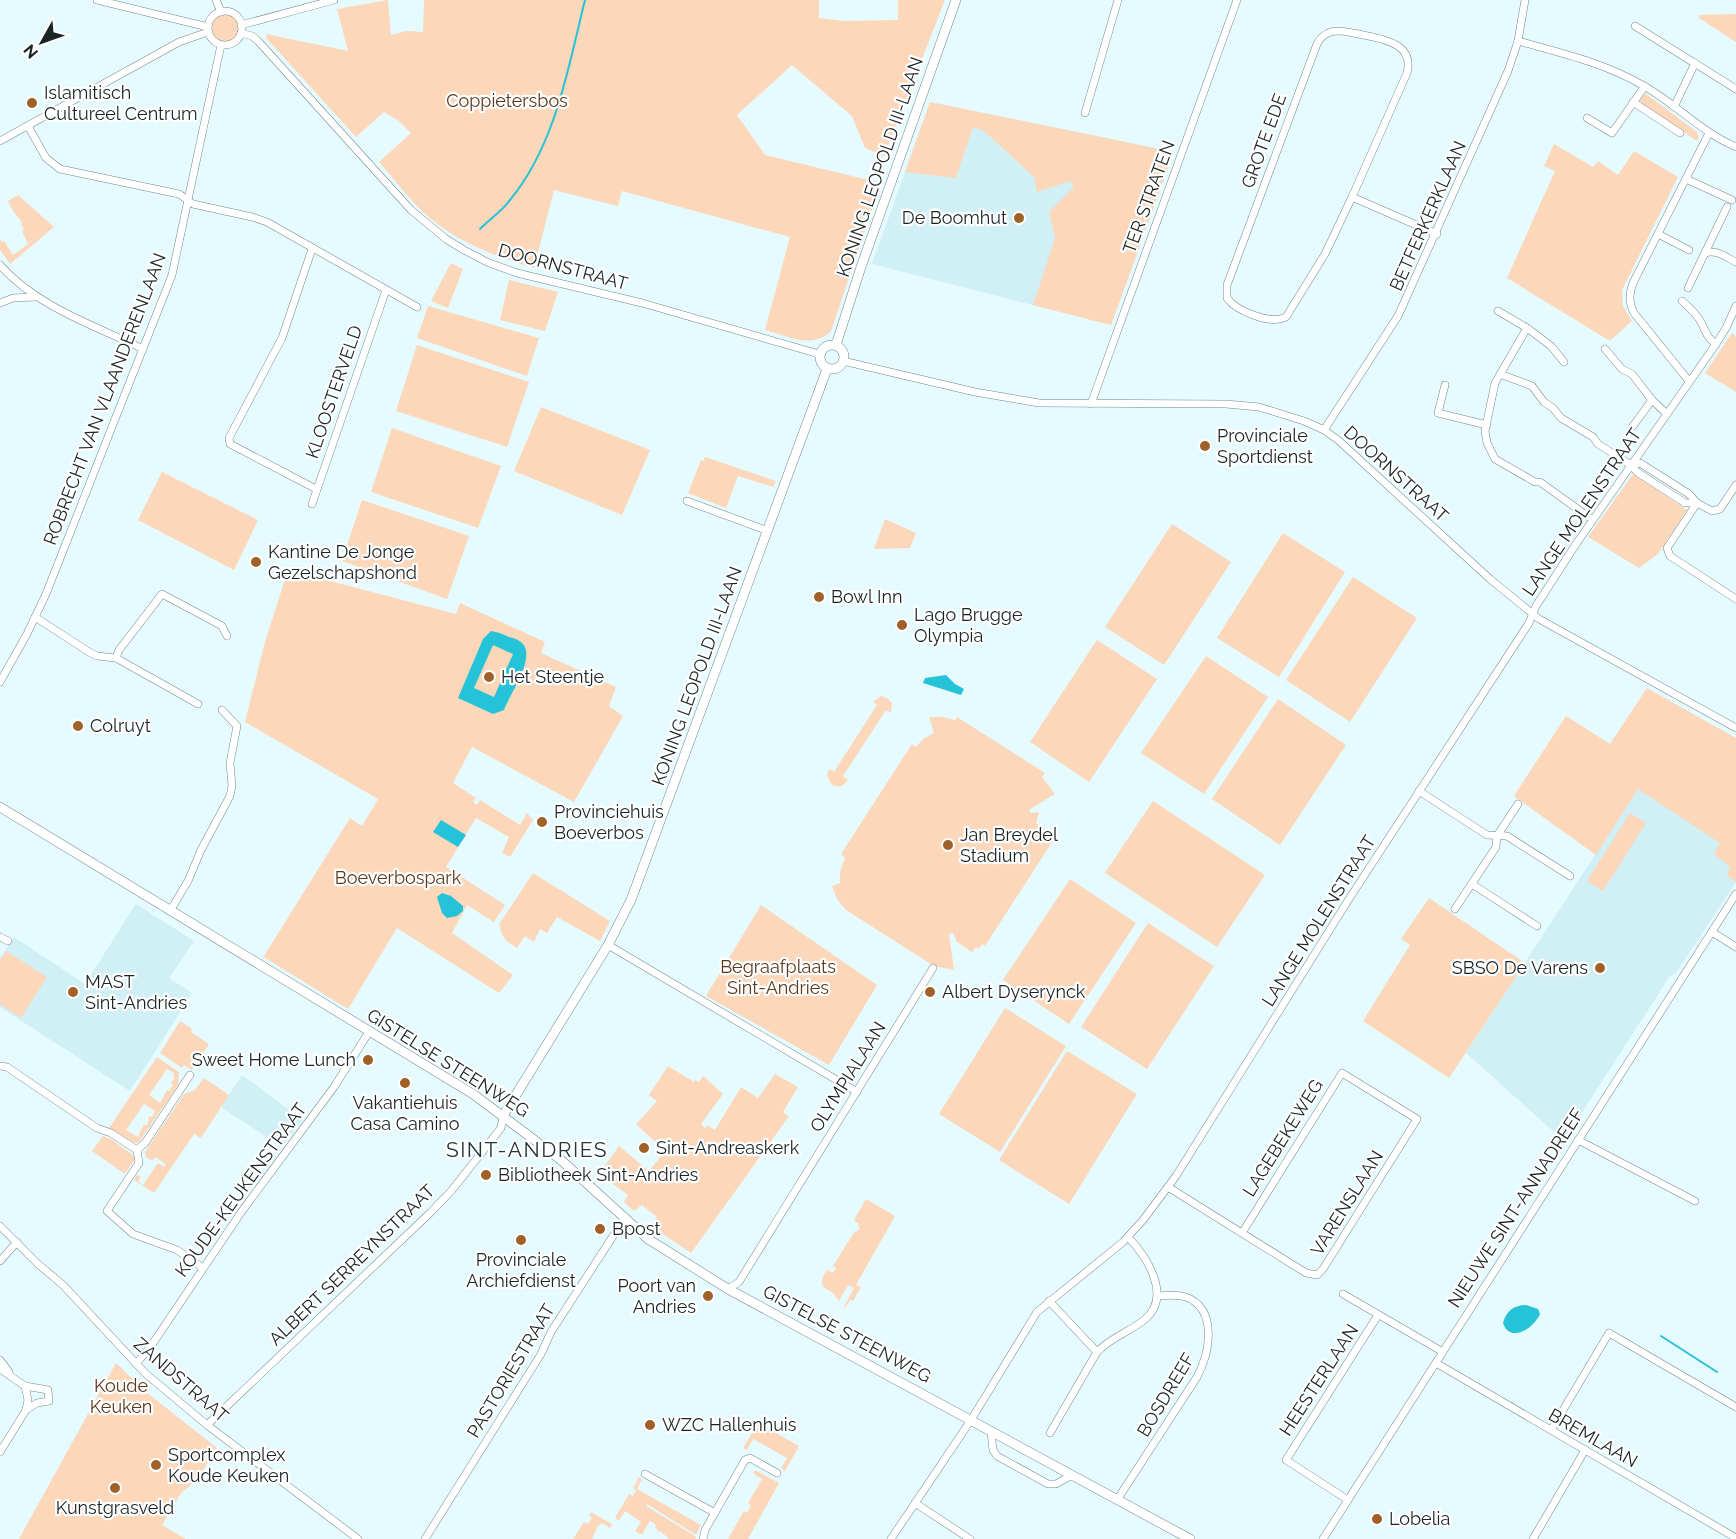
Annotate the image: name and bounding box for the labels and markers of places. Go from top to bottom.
place label: Islamitisch Cultureel Centrum [44,82,198,124]
marker: Islamitisch Cultureel Centrum [25,96,39,110]
place label: De Boomhut [902,207,1007,228]
marker: De Boomhut [1012,211,1026,225]
place label: Provinciale Sportdienst [1217,425,1313,467]
marker: Provinciale Sportdienst [1198,439,1212,453]
place label: Kantine De Jonge Gezelschapshond [268,541,417,583]
marker: Kantine De Jonge Gezelschapshond [249,555,263,569]
place label: Bowl Inn [831,586,902,607]
marker: Bowl Inn [812,590,826,604]
place label: Lago Brugge Olympia [914,604,1023,646]
marker: Lago Brugge Olympia [895,618,909,632]
place label: Het Steentje [501,666,604,687]
marker: Het Steentje [482,670,496,684]
place label: Colruyt [90,715,151,736]
marker: Colruyt [71,719,85,733]
place label: Provinciehuis Boeverbos [554,801,664,843]
marker: Provinciehuis Boeverbos [535,815,549,829]
place label: Jan Breydel Stadium [960,824,1058,866]
marker: Jan Breydel Stadium [941,838,955,852]
place label: SBSO De Varens [1452,957,1588,978]
marker: SBSO De Varens [1593,961,1607,975]
place label: MAST Sint-Andries [85,971,187,1013]
place label: Albert Dyserynck [942,981,1086,1002]
marker: MAST Sint-Andries [66,985,80,999]
marker: Albert Dyserynck [923,985,937,999]
place label: Sweet Home Lunch [192,1049,356,1070]
marker: Sweet Home Lunch [361,1053,375,1067]
marker: Vakantiehuis Casa Camino [398,1076,412,1090]
place label: Vakantiehuis Casa Camino [350,1092,460,1134]
place label: Sint-Andreaskerk [656,1137,800,1158]
marker: Sint-Andreaskerk [637,1141,651,1155]
place label: Bibliotheek Sint-Andries [498,1164,699,1185]
marker: Bibliotheek Sint-Andries [479,1168,493,1182]
place label: Bpost [612,1218,661,1239]
marker: Bpost [593,1222,607,1236]
marker: Provinciale Archiefdienst [514,1233,528,1247]
place label: Provinciale Archiefdienst [466,1249,576,1291]
place label: Poort van Andries [617,1275,696,1317]
marker: Poort van Andries [701,1289,715,1303]
place label: WZC Hallenhuis [662,1414,797,1435]
marker: WZC Hallenhuis [643,1418,657,1432]
place label: Sportcomplex Koude Keuken [168,1444,289,1486]
marker: Sportcomplex Koude Keuken [149,1458,163,1472]
marker: Kunstgrasveld [108,1481,122,1495]
place label: Kunstgrasveld [56,1497,174,1518]
place label: Lobelia [1389,1508,1450,1529]
marker: Lobelia [1370,1512,1384,1526]

